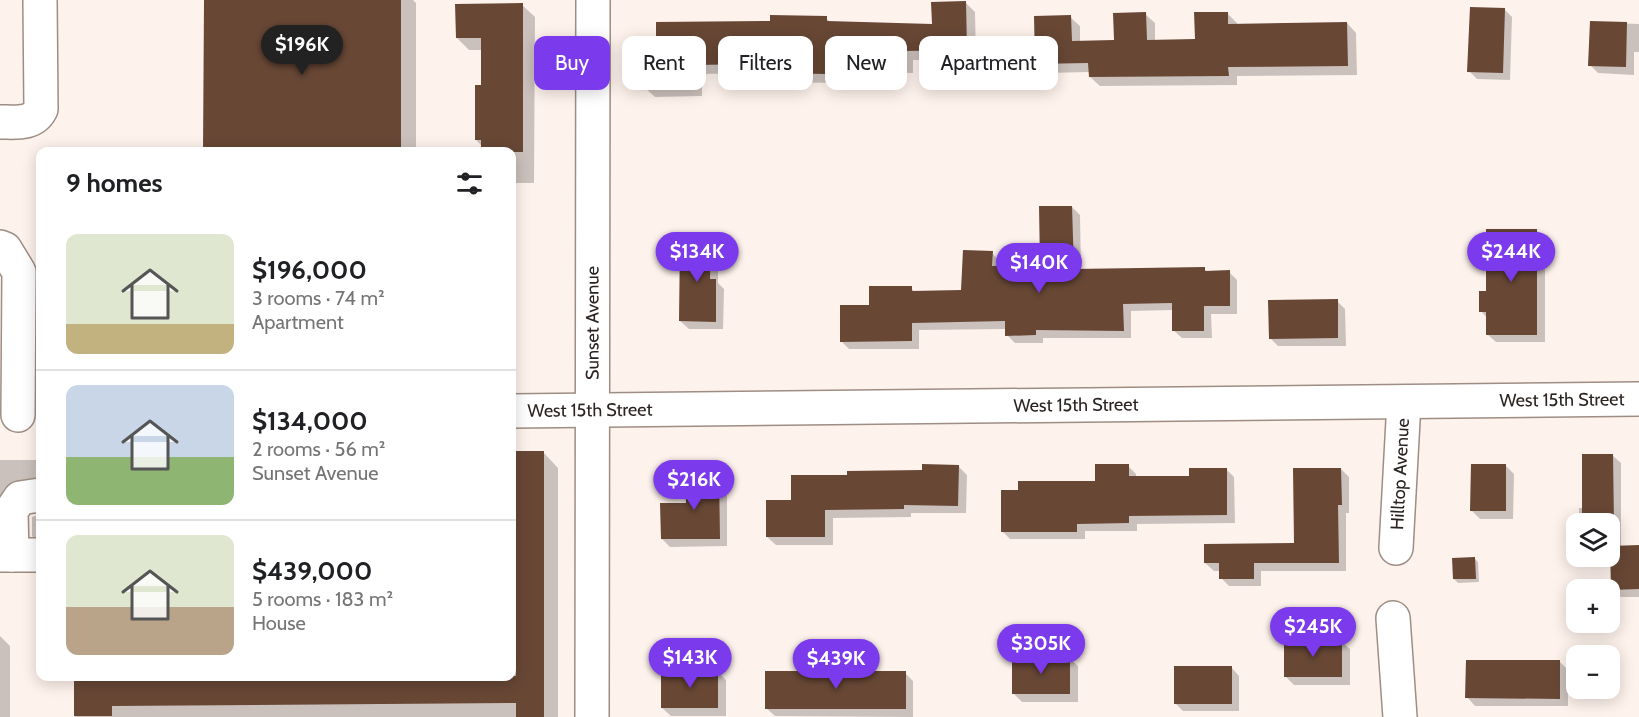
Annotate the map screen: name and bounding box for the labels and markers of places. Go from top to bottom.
pin: $196K [260,25,344,76]
pin: $134K [655,232,739,283]
pin: $244K [1469,232,1553,283]
pin: $140K [997,243,1081,294]
pin: $216K [652,460,736,511]
pin: $245K [1271,607,1355,658]
pin: $305K [999,624,1083,675]
pin: $143K [648,638,732,689]
pin: $439K [794,639,878,690]

